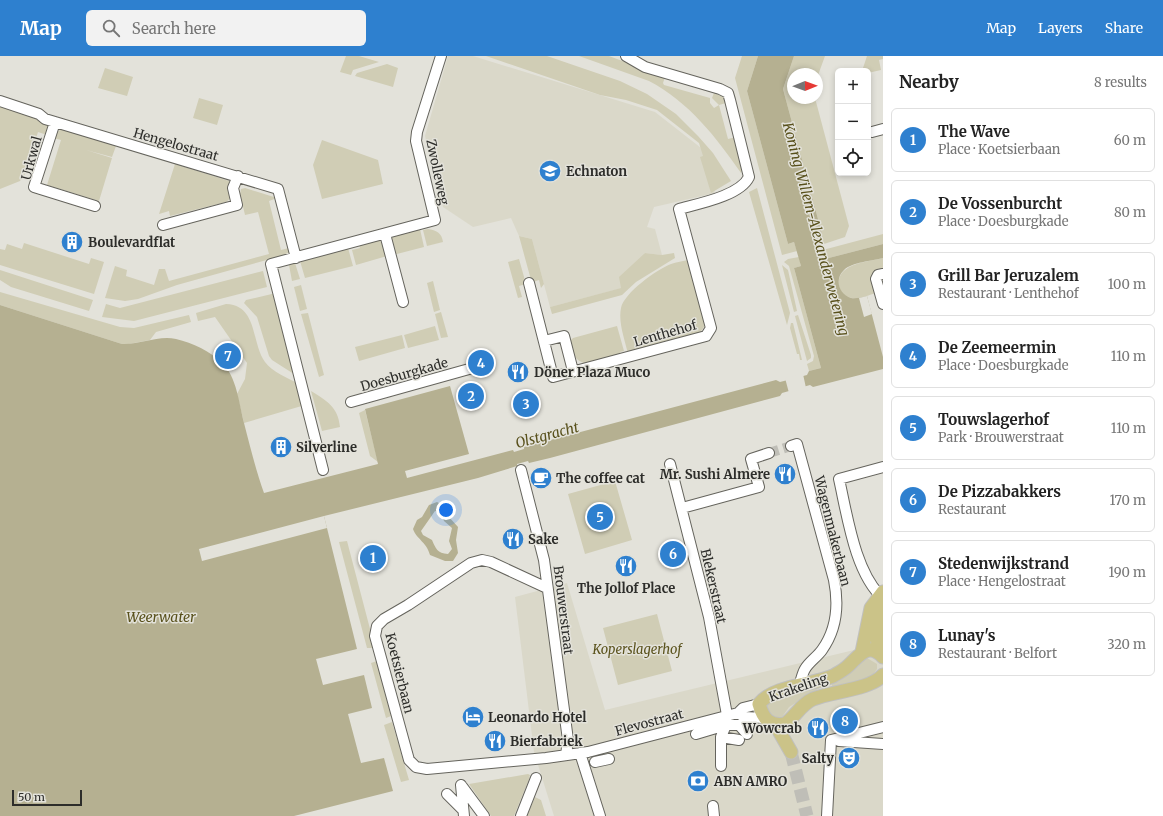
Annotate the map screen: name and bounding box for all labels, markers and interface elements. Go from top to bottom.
search box [86,10,366,46]
text: Map [20,16,62,40]
icon: search [100,17,122,39]
text: Search here [132,19,216,38]
text: Map [986,19,1016,37]
text: Layers [1038,19,1083,37]
text: Share [1105,19,1143,37]
north arrow [787,68,823,104]
map controls [835,68,871,176]
button: + [835,68,871,104]
text: Nearby [899,71,959,93]
text: 8 results [1094,74,1147,91]
button: − [835,104,871,140]
water label: Koning Willem-Alexanderwetering [779,119,853,338]
text: The Wave [938,122,1010,141]
street label: Hengelostraat [131,124,220,165]
text: 1 [910,132,916,149]
text: 60 m [1114,132,1146,149]
street label: Urkwal [17,134,46,182]
street label: Zwolleweg [422,138,453,207]
button: locate [835,140,871,176]
text: Place · Koetsierbaan [938,141,1061,158]
school or university icon: Echnaton [537,158,563,184]
place label: Echnaton [566,163,627,180]
text: De Vossenburcht [938,194,1062,213]
text: 2 [909,204,917,221]
text: 80 m [1114,204,1146,221]
text: Place · Doesburgkade [938,213,1068,230]
building icon: Boulevardflat [59,229,85,255]
place label: Boulevardflat [88,234,176,251]
text: Grill Bar Jeruzalem [938,266,1079,285]
text: 3 [909,276,917,293]
text: 100 m [1108,276,1146,293]
text: Restaurant · Lenthehof [938,285,1079,302]
street label: Lenthehof [632,316,700,351]
text: De Zeemeermin [938,338,1056,357]
pin: 7 [215,341,241,371]
pin: 4 [468,348,494,378]
text: 4 [909,348,917,365]
text: 110 m [1111,348,1146,365]
street label: Doesburgkade [358,354,450,395]
text: Place · Doesburgkade [938,357,1068,374]
restaurant icon: Döner Plaza Muco [505,359,531,385]
place label: Döner Plaza Muco [534,364,650,381]
pin: 2 [458,381,484,411]
pin: 3 [513,389,539,419]
text: Touwslagerhof [938,410,1049,429]
water label: Olstgracht [513,418,581,452]
text: 5 [909,420,917,437]
text: 110 m [1111,420,1146,437]
text: Park · Brouwerstraat [938,429,1064,446]
building icon: Silverline [268,434,294,460]
place label: Silverline [296,439,357,456]
restaurant icon: Mr. Sushi Almere [772,461,798,487]
cafe icon: The coffee cat [528,465,554,491]
place label: Mr. Sushi Almere [660,466,770,483]
place label: The coffee cat [556,470,646,487]
street label: Wagenmakerbaan [810,473,855,589]
text: De Pizzabakkers [938,482,1061,501]
text: 6 [909,492,917,509]
text: 170 m [1109,492,1146,509]
your location [436,500,456,520]
text: Restaurant [938,501,1006,518]
pin: 5 [587,502,613,532]
restaurant icon: Sake [500,526,526,552]
place label: Sake [528,531,559,548]
pin: 6 [660,539,686,569]
pin: 1 [360,543,386,573]
street label: Blekerstraat [697,547,730,625]
restaurant icon: The Jollof Place [613,553,639,579]
text: Stedenwijkstrand [938,554,1069,573]
text: 7 [909,564,917,581]
text: 190 m [1109,564,1146,581]
street label: Brouwerstraat [550,565,577,655]
text: Place · Hengelostraat [938,573,1066,590]
place label: The Jollof Place [577,580,675,597]
water label: Weerwater [126,608,196,626]
text: Lunay's [938,626,995,645]
street label: Koetsierbaan [381,631,418,716]
text: 8 [909,636,917,653]
text: 320 m [1107,636,1146,653]
park label: Koperslagerhof [591,641,683,658]
text: Restaurant · Belfort [938,645,1057,662]
street label: Krakeling [766,669,830,705]
hotel icon: Leonardo Hotel [460,704,486,730]
street label: Flevostraat [613,705,685,740]
pin: 8 [832,706,858,736]
place label: Leonardo Hotel [488,709,586,726]
restaurant icon: Wowcrab [805,715,831,741]
place label: Wowcrab [742,720,802,737]
restaurant icon: Bierfabriek [482,728,508,754]
place label: Bierfabriek [510,733,583,750]
theatre icon: Salty [836,745,862,771]
place label: Salty [802,750,834,767]
bank icon: ABN AMRO [685,768,711,794]
place label: ABN AMRO [713,773,788,790]
scale bar [12,788,82,807]
text: 50 m [18,790,45,804]

